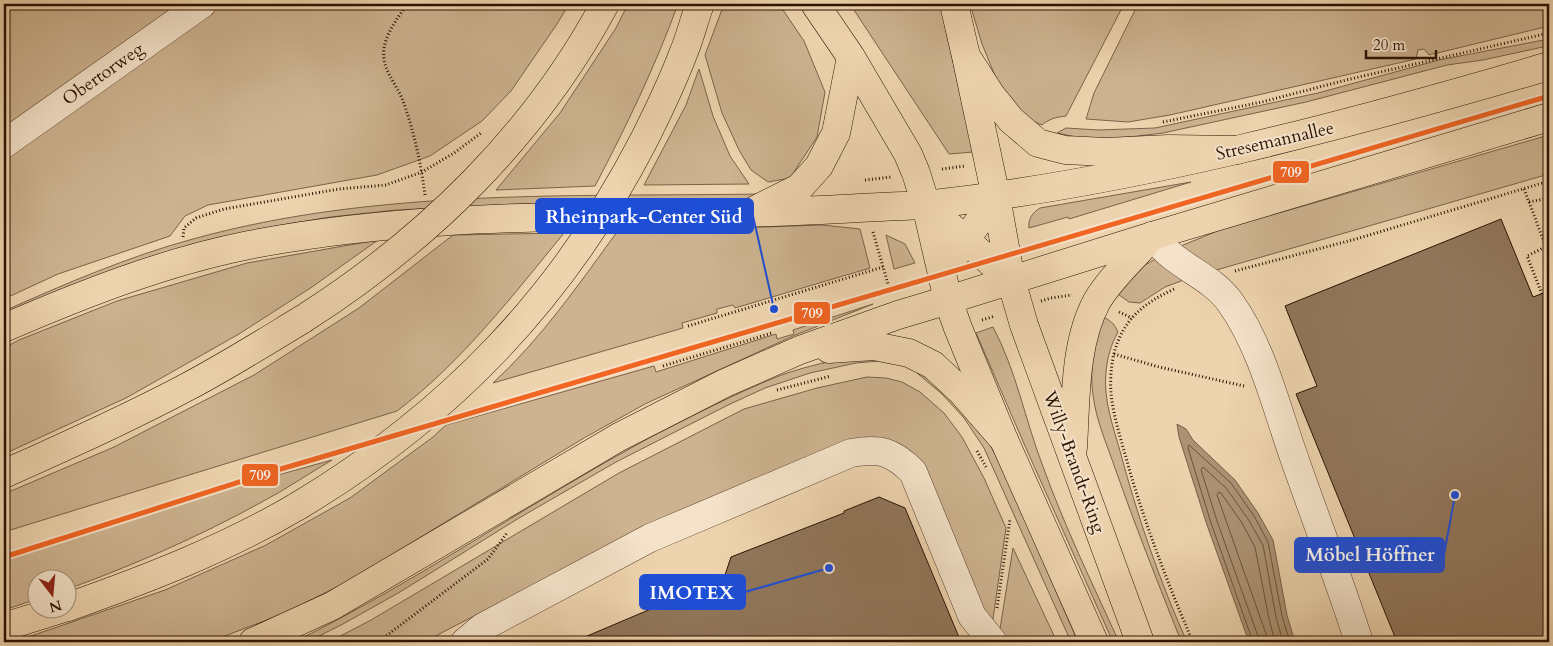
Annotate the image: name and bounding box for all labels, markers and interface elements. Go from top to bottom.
scale bar [1366,28,1436,60]
text: 20 m [1373,35,1405,55]
street label: Obertorweg [57,36,150,111]
street label: Stresemannallee [1214,115,1336,167]
line badge: 709 [1272,160,1310,184]
text: 709 [1280,163,1302,182]
callout: Rheinpark-Center Süd [536,199,753,233]
text: Rheinpark-Center Süd [545,204,743,230]
line badge: 709 [793,301,831,325]
text: 709 [801,304,823,323]
street label: Willy-Brandt-Ring [1036,386,1112,537]
line badge: 709 [241,463,279,487]
text: 709 [249,466,271,485]
callout: Möbel Höffner [1295,538,1444,572]
text: Möbel Höffner [1305,542,1435,568]
north arrow [28,568,78,618]
callout: IMOTEX [640,575,745,609]
text: IMOTEX [650,580,734,606]
text: N [47,595,64,617]

